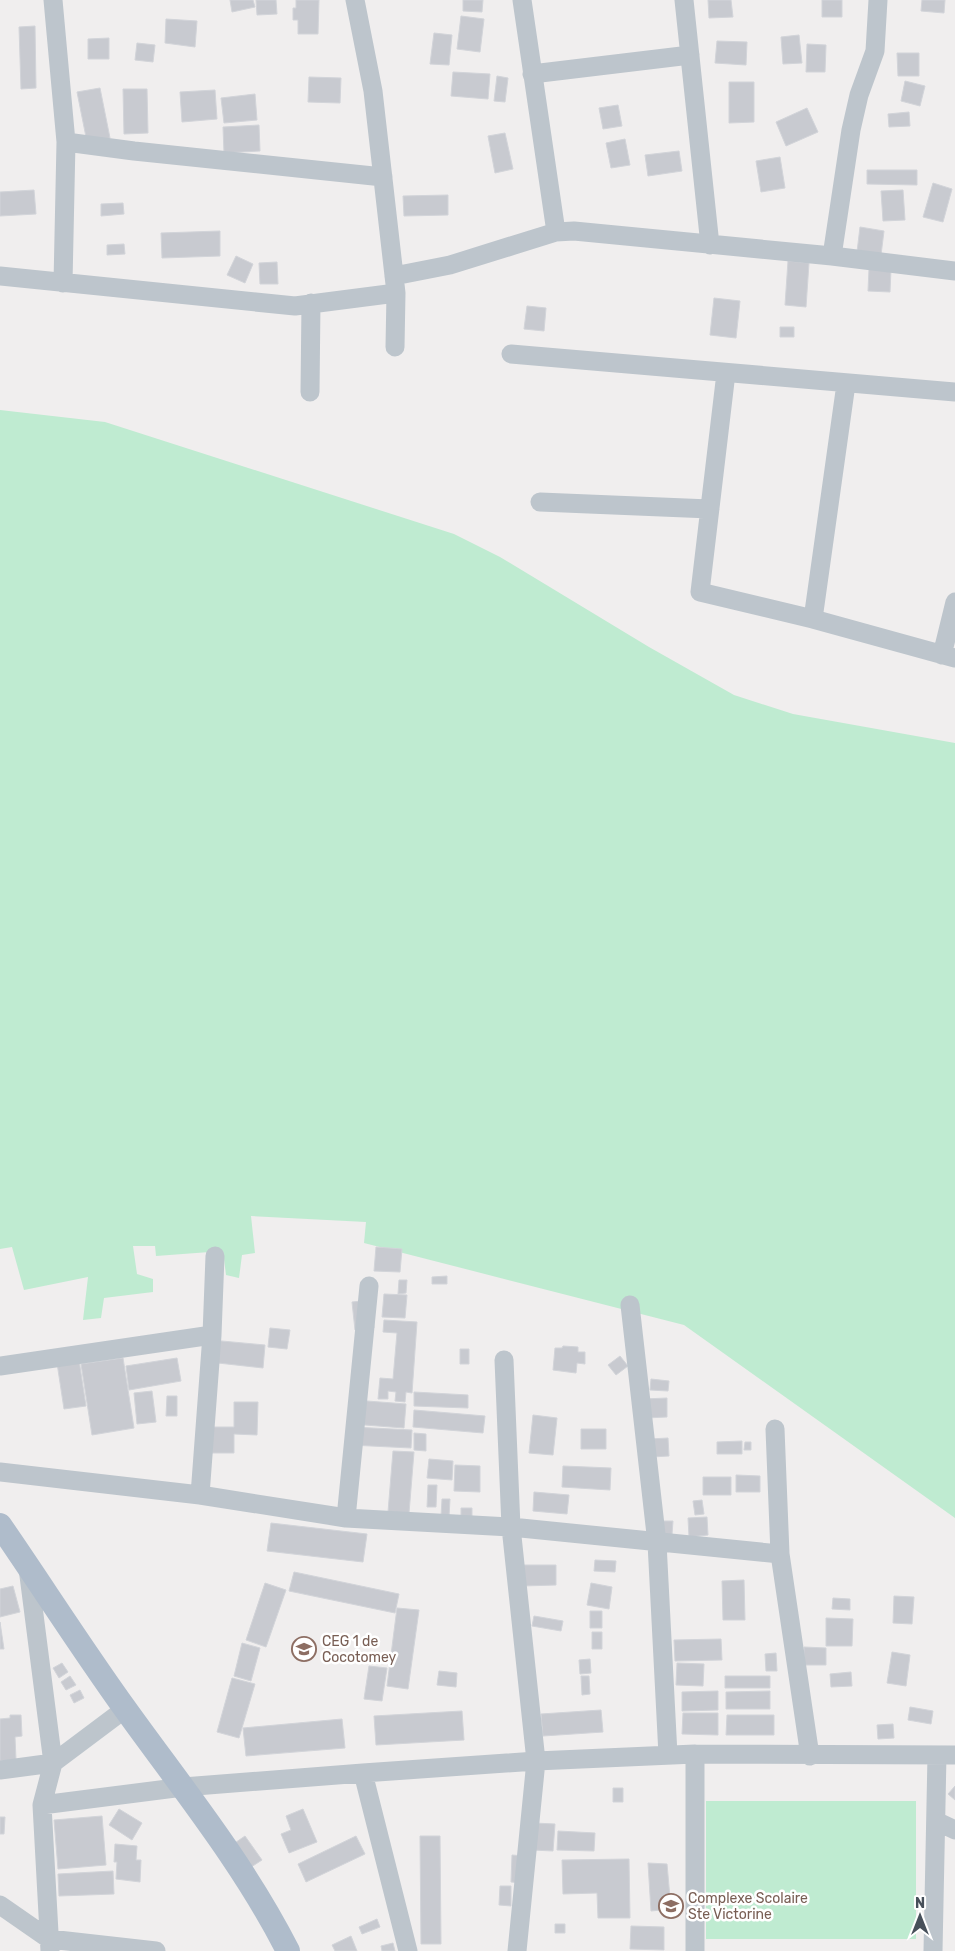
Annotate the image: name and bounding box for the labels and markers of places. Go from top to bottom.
place label: CEG 1 de Cocotomey [322,1633,397,1666]
school or university icon: CEG 1 de Cocotomey [291,1636,317,1662]
place label: Complexe Scolaire Ste Victorine [688,1890,808,1923]
school or university icon: Complexe Scolaire Ste Victorine [658,1893,684,1919]

